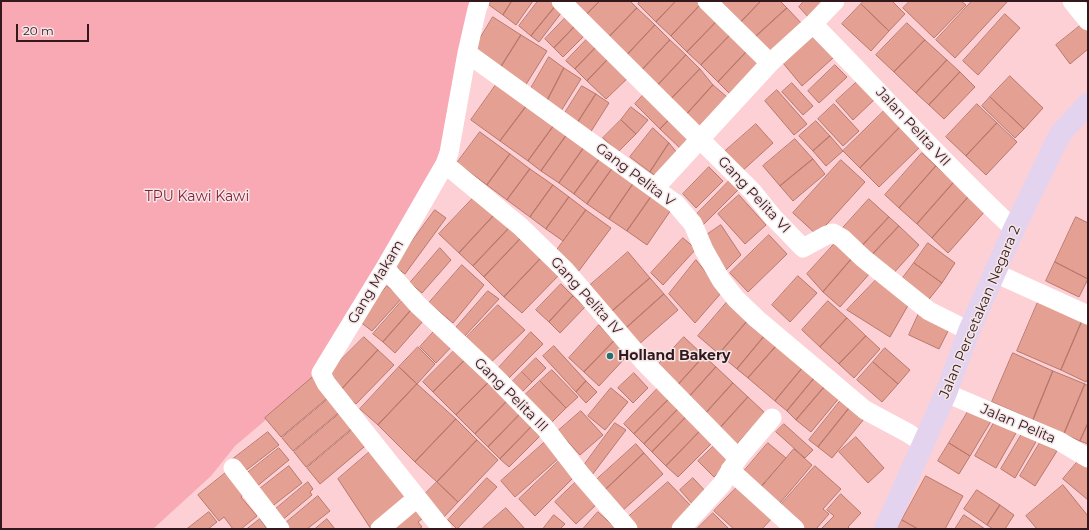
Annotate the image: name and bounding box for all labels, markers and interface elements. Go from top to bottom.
scale bar [18,16,91,42]
text: 20 m [23,23,54,38]
street label: Jalan Pelita VII [872,84,954,170]
street label: Gang Pelita V [592,140,678,210]
street label: Gang Pelita VI [714,153,794,237]
park label: TPU Kawi Kawi [145,189,249,205]
street label: Jalan Percetakan Negara 2 [936,223,1024,401]
street label: Gang Makam [344,237,408,327]
street label: Gang Pelita IV [547,254,625,338]
place label: Holland Bakery [618,348,730,364]
marker: Holland Bakery [605,351,615,361]
street label: Gang Pelita III [471,355,551,435]
street label: Jalan Pelita [978,401,1058,447]

